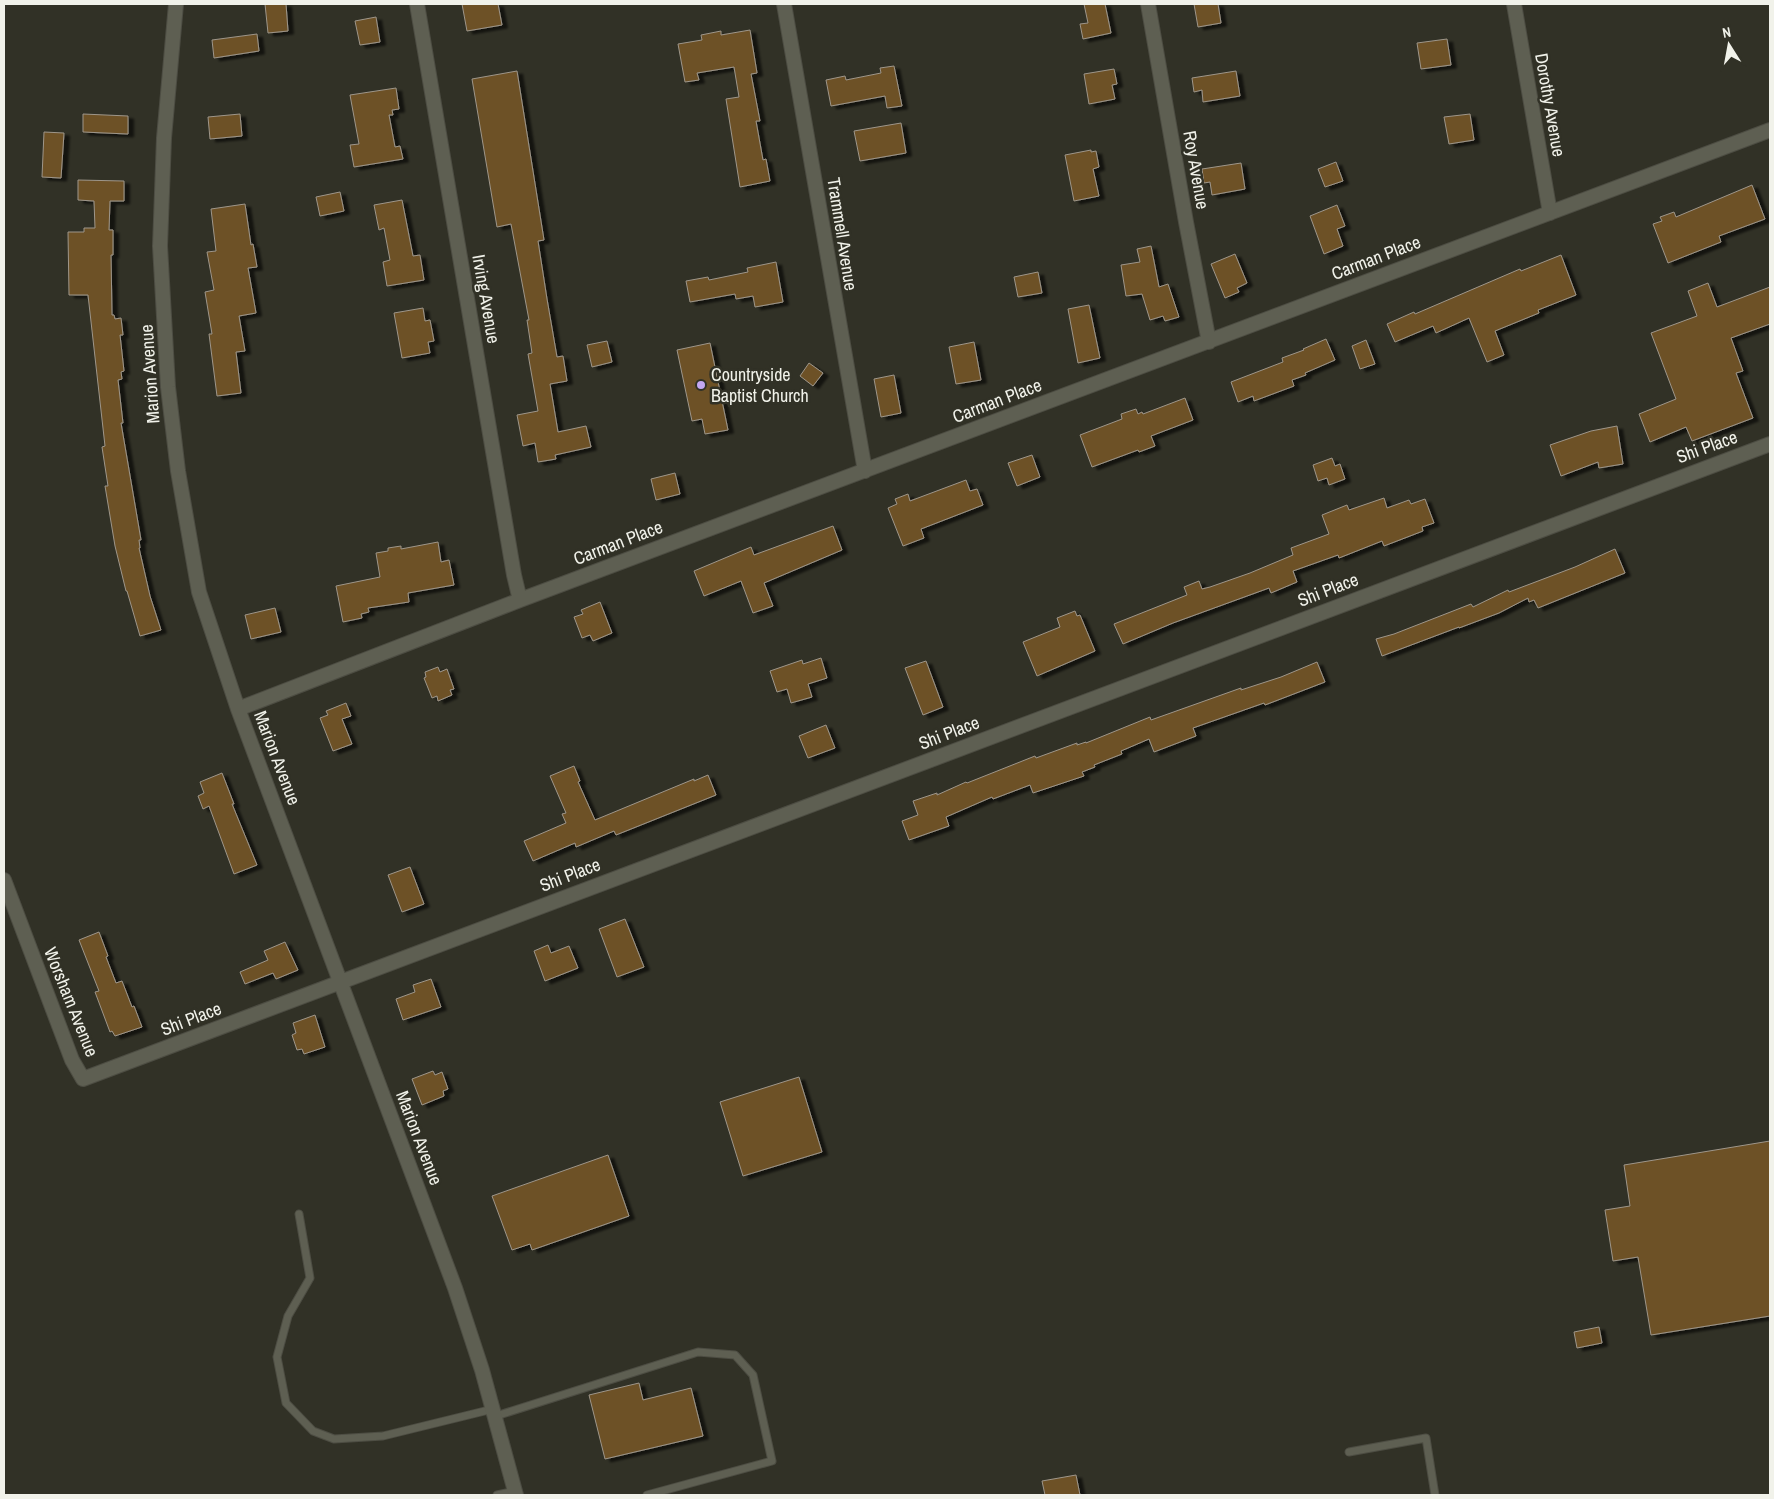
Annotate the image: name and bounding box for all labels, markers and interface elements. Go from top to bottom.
north arrow [1704,20,1754,70]
text: N [1721,23,1732,42]
street label: Dorothy Avenue [1529,51,1572,159]
street label: Roy Avenue [1177,129,1216,211]
street label: Trammell Avenue [821,176,864,292]
street label: Carman Place [1328,229,1424,286]
street label: Irving Avenue [466,252,507,345]
street label: Marion Avenue [134,324,165,424]
place label: Countryside Baptist Church [711,362,809,408]
street label: Carman Place [949,372,1045,429]
marker: Countryside Baptist Church [695,379,707,391]
street label: Shi Place [1673,424,1741,469]
street label: Carman Place [570,514,666,571]
street label: Shi Place [1294,567,1362,613]
street label: Marion Avenue [248,707,307,809]
street label: Shi Place [915,710,983,756]
street label: Shi Place [536,852,604,898]
street label: Worsham Avenue [38,943,105,1060]
street label: Shi Place [157,996,225,1042]
street label: Marion Avenue [390,1087,449,1189]

